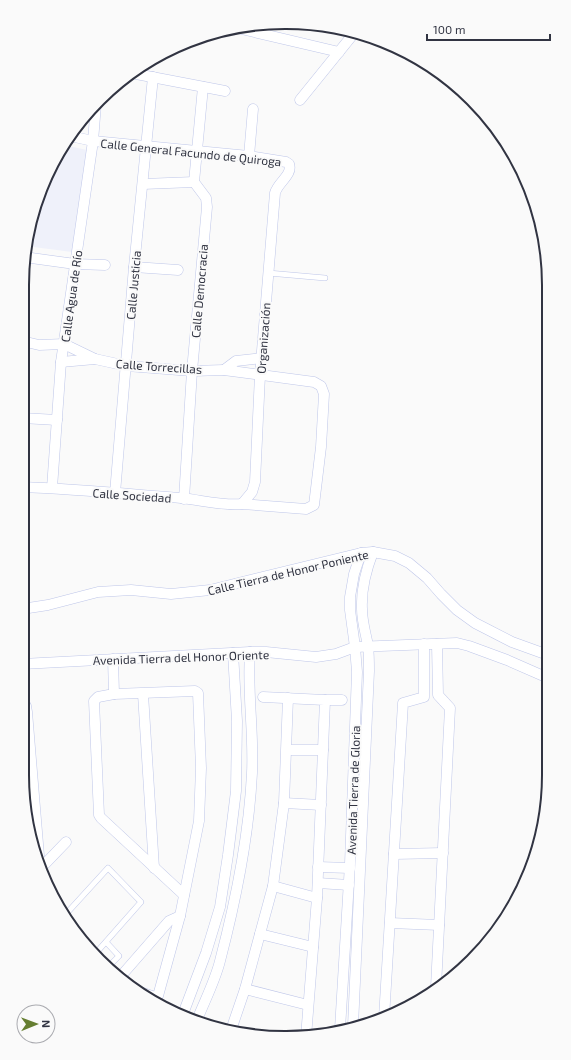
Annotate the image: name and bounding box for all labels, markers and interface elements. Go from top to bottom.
scale bar [427,16,550,42]
text: 100 m [433,22,465,36]
street label: Calle General Facundo de Quiroga [100,136,282,169]
street label: Calle Democracia [188,244,210,338]
street label: Calle Agua de Río [58,249,84,343]
street label: Calle Justicia [123,250,143,320]
street label: Organización [254,302,272,374]
street label: Calle Torrecillas [115,356,203,376]
street label: Calle Sociedad [92,485,172,505]
street label: Calle Tierra de Honor Poniente [206,547,370,597]
street label: Avenida Tierra del Honor Oriente [93,647,269,667]
street label: Avenida Tierra de Gloria [344,725,362,855]
north arrow [16,1004,56,1044]
text: N [40,1020,53,1028]

